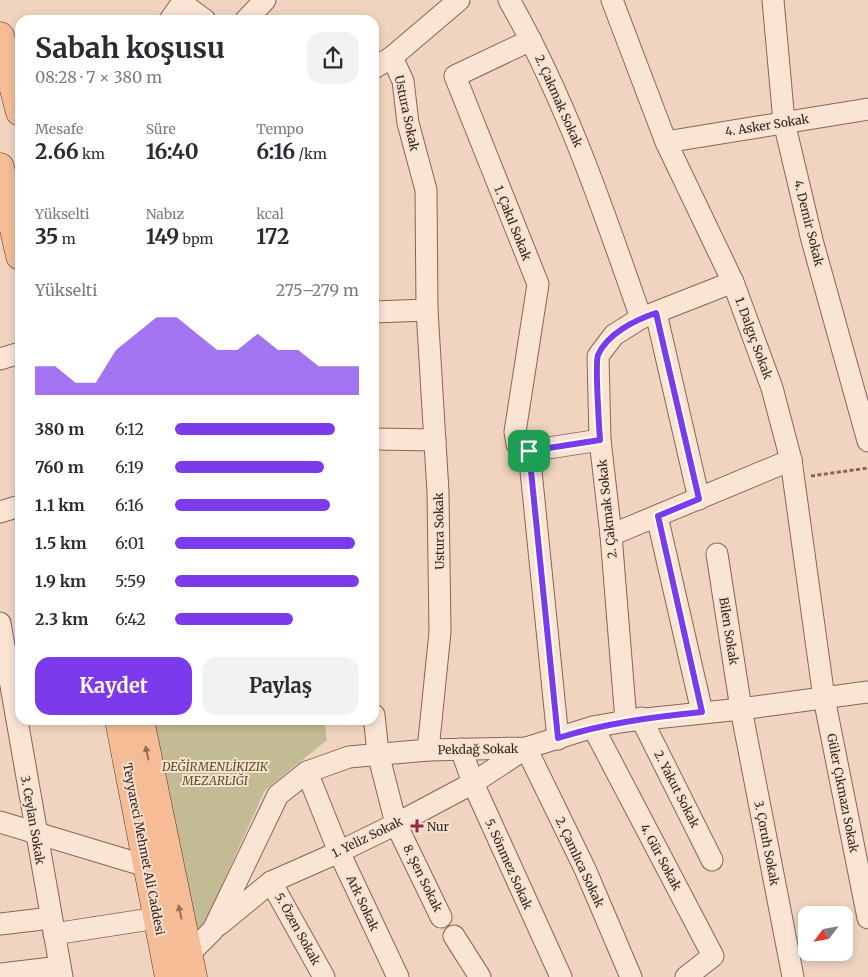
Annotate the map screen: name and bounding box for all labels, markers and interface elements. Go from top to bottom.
text: Sabah koşusu [35,30,225,66]
button: share [307,32,359,84]
street label: 2. Çakmak Sokak [532,52,586,150]
text: 08:28 · 7 × 380 m [35,67,162,87]
street label: Ustura Sokak [392,74,422,153]
street label: 4. Asker Sokak [724,111,810,139]
text: Mesafe [35,120,83,138]
text: Süre [146,120,176,138]
text: Tempo [256,120,304,138]
text: 2.66 [35,138,79,165]
text: 16:40 [146,138,199,165]
text: 6:16 [256,138,295,165]
text: km [79,145,105,163]
text: /km [295,145,327,163]
street label: 4. Demir Sokak [791,178,827,268]
street label: 1. Çakıl Sokak [491,183,535,263]
text: Yükselti [35,205,90,223]
text: Nabız [146,205,184,223]
text: kcal [256,205,284,223]
text: 35 [35,223,58,250]
text: 149 [146,223,179,250]
text: 172 [256,223,289,250]
text: m [58,230,76,248]
text: bpm [179,230,214,248]
text: Yükselti [35,280,97,300]
text: 275–279 m [276,280,359,300]
street label: 1. Dalgıç Sokak [732,295,776,381]
text: 380 m [35,419,84,439]
text: 6:12 [115,419,144,439]
pin [508,430,550,472]
icon: arrive [515,437,543,465]
text: 760 m [35,457,84,477]
text: 6:19 [115,457,144,477]
street label: 2. Çakmak Sokak [594,458,620,559]
street label: Ustura Sokak [431,492,447,570]
text: 1.1 km [35,495,85,515]
text: 6:16 [115,495,144,515]
text: 1.5 km [35,533,87,553]
text: 6:01 [115,533,145,553]
text: 1.9 km [35,571,86,591]
text: 5:59 [115,571,146,591]
street label: Bilen Sokak [716,596,742,666]
text: 2.3 km [35,609,88,629]
text: 6:42 [115,609,146,629]
button: Kaydet [35,657,192,715]
button: Paylaş [202,657,359,715]
street label: Güler Çıkmazı Sokak [824,732,862,854]
street label: Pekdağ Sokak [438,741,519,757]
one-way arrow [143,745,151,760]
street label: 2. Yakut Sokak [651,748,703,830]
park label: DEĞİRMENLİKIZIK MEZARLIĞI [161,758,269,788]
street label: Teyyareci Mehmet Ali Caddesi [120,762,168,936]
street label: 3. Ceylan Sokak [18,775,48,866]
street label: 3. Çoruh Sokak [751,799,783,887]
street label: 1. Yeliz Sokak [329,813,405,861]
street label: 2. Çamlıca Sokak [553,814,608,910]
street label: 5. Sönmez Sokak [482,816,536,912]
place label: Nur [427,819,450,834]
marker: Nur [411,820,423,832]
street label: 4. Gür Sokak [637,821,685,893]
street label: 8. Şen Sokak [400,842,446,914]
street label: Ark Sokak [343,872,383,934]
street label: 5. Özen Sokak [272,890,324,968]
one-way arrow [175,904,183,920]
north arrow [798,906,852,961]
map controls [798,906,853,961]

